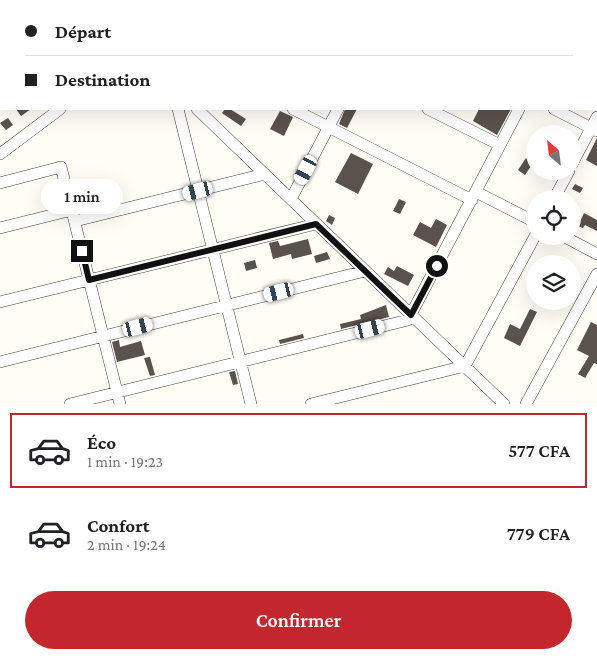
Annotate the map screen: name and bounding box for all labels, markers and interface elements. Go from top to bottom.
text: Départ [55,21,111,42]
text: Destination [55,69,150,90]
north arrow [526,125,581,180]
map controls [526,125,581,310]
car [292,153,319,187]
callout: 1 min [41,178,123,214]
car [181,180,214,202]
text: 1 min [64,188,100,205]
button: locate [526,190,581,245]
route end [71,240,93,262]
route start [426,255,448,277]
button: layers [526,255,581,310]
car [262,281,295,303]
car [121,316,154,338]
car [353,318,386,340]
icon: car [27,428,72,473]
text: Éco [87,432,116,453]
text: 577 CFA [508,440,570,461]
text: 1 min · 19:23 [87,453,163,470]
icon: car [27,511,72,556]
text: Confort [87,515,150,536]
text: 779 CFA [507,523,570,544]
text: 2 min · 19:24 [87,536,166,553]
button: Confirmer [25,591,572,649]

